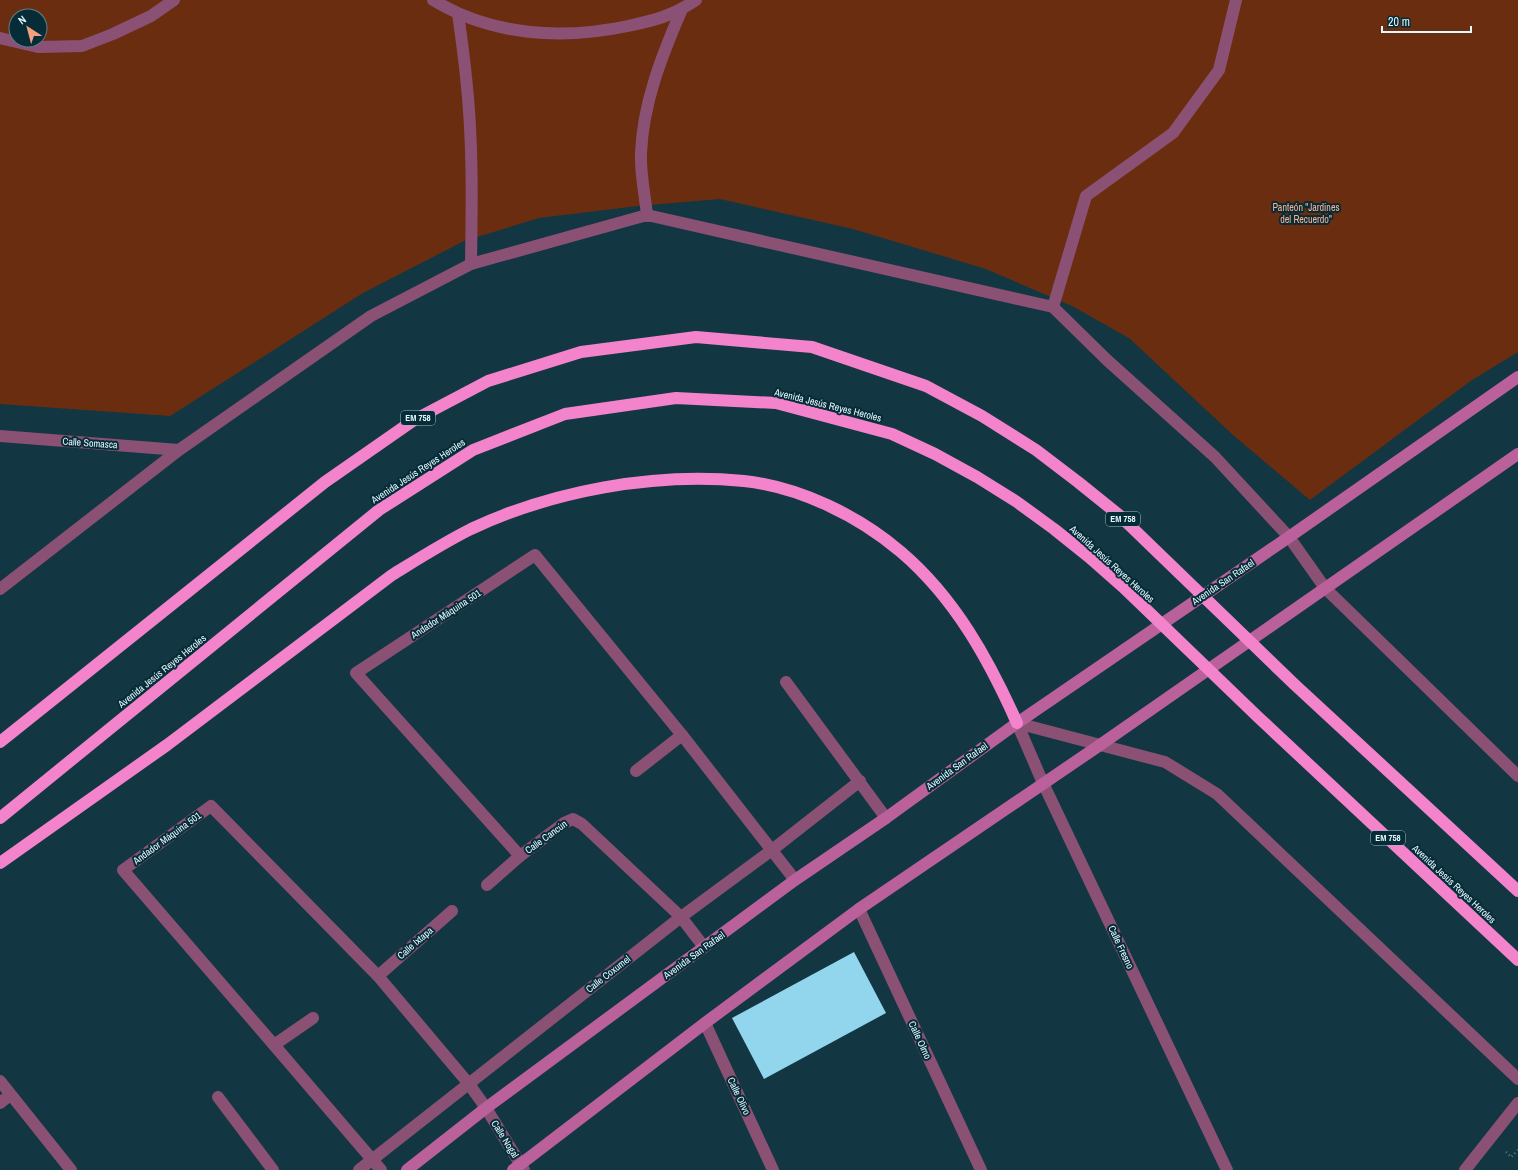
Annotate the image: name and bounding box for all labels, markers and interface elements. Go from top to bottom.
north arrow [8,8,48,48]
scale bar [1382,8,1471,34]
text: N [15,12,29,27]
text: 20 m [1388,14,1410,30]
park label: Panteón "Jardines del Recuerdo" [1272,201,1340,226]
street label: Avenida Jesús Reyes Heroles [772,385,883,425]
road number: EM 758 [401,411,435,425]
street label: Calle Somasca [62,435,118,451]
street label: Avenida Jesús Reyes Heroles [368,436,468,507]
road number: EM 758 [1106,512,1140,526]
street label: Avenida Jesús Reyes Heroles [1066,522,1157,606]
street label: Avenida San Rafael [1188,556,1257,608]
street label: Andador Máquina 501 [408,586,484,642]
street label: Avenida Jesús Reyes Heroles [115,631,209,711]
street label: Avenida San Rafael [923,739,990,793]
street label: Andador Máquina 501 [130,809,204,868]
street label: Calle Cancún [522,817,570,857]
road number: EM 758 [1371,831,1405,845]
street label: Avenida Jesús Reyes Heroles [1409,841,1499,926]
street label: Calle Fresno [1105,923,1137,971]
street label: Calle Ixtapa [394,924,436,962]
street label: Avenida San Rafael [660,928,727,982]
street label: Calle Coxumel [583,952,633,996]
street label: Calle Olmo [906,1019,935,1062]
street label: Calle Olivo [725,1075,754,1117]
street label: Calle Nogal [488,1118,522,1161]

